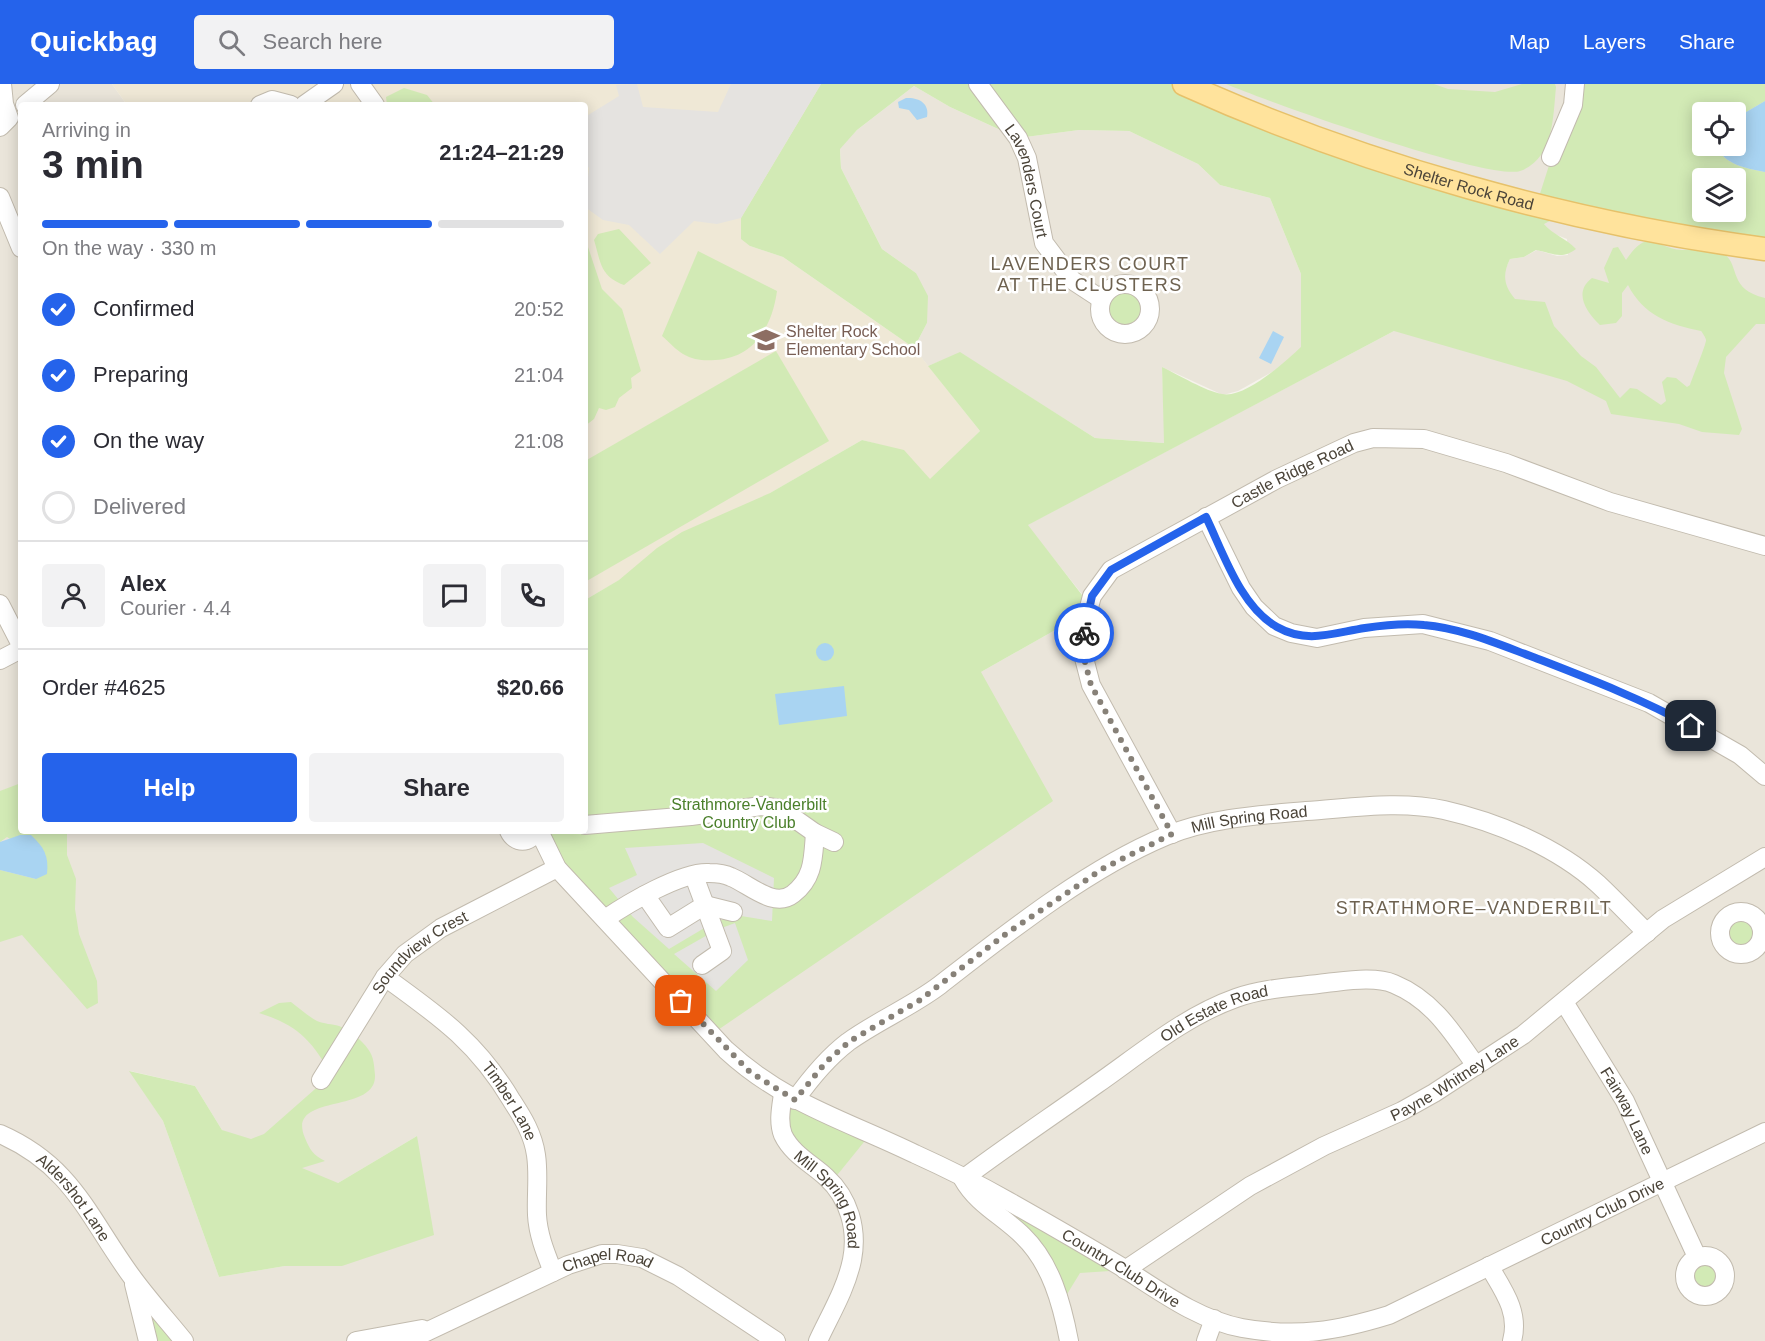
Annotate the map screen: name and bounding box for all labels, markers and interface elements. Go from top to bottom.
search box [194,15,614,69]
text: Quickbag [30,26,158,57]
icon: search [215,26,248,59]
text: Search here [263,29,382,54]
text: Map [1509,30,1550,53]
text: Layers [1583,30,1646,53]
text: Share [1679,30,1735,53]
map controls [1692,102,1746,222]
button: locate [1692,102,1746,156]
text: Arriving in [42,119,131,141]
street label: Lavenders Court [1002,121,1051,240]
text: 21:24–21:29 [439,140,564,165]
text: 3 min [42,143,144,186]
street label: Shelter Rock Road [1402,160,1536,213]
button: layers [1692,168,1746,222]
text: On the way · 330 m [42,237,217,259]
district label: LAVENDERS COURT AT THE CLUSTERS [991,254,1189,295]
icon: check [42,293,75,326]
text: Confirmed [93,296,194,321]
text: 20:52 [514,298,564,320]
place label: Shelter Rock Elementary School [786,323,920,358]
school or university icon: Shelter Rock Elementary School [751,325,781,355]
icon: check [42,359,75,392]
text: Preparing [93,362,188,387]
text: 21:04 [514,364,564,386]
icon: check [42,425,75,458]
text: On the way [93,428,204,453]
text: 21:08 [514,430,564,452]
street label: Castle Ridge Road [1228,437,1356,512]
text: Delivered [93,494,186,519]
button: person [42,564,105,627]
button: chat [423,564,486,627]
button: phone [501,564,564,627]
text: Alex [120,571,166,596]
text: Courier · 4.4 [120,597,231,619]
courier [1054,603,1114,663]
icon: bike [1068,617,1101,650]
text: Order #4625 [42,675,166,700]
text: $20.66 [497,675,564,700]
pin [1665,700,1716,751]
icon: home [1674,709,1707,742]
button: Help [42,753,297,822]
button: Share [309,753,564,822]
park label: Strathmore-Vanderbilt Country Club [671,796,827,831]
street label: Mill Spring Road [1189,803,1308,836]
district label: STRATHMORE–VANDERBILT [1336,898,1612,918]
street label: Soundview Crest [369,908,471,997]
pin [655,975,706,1026]
street label: Old Estate Road [1157,982,1269,1045]
icon: bag [664,984,697,1017]
street label: Payne Whitney Lane [1388,1032,1522,1124]
street label: Timber Lane [479,1058,540,1143]
street label: Fairway Lane [1597,1064,1657,1157]
street label: Mill Spring Road [791,1147,862,1249]
street label: Aldershot Lane [33,1150,113,1244]
street label: Country Club Drive [1538,1174,1667,1249]
street label: Country Club Drive [1059,1226,1183,1311]
street label: Chapel Road [560,1246,656,1275]

